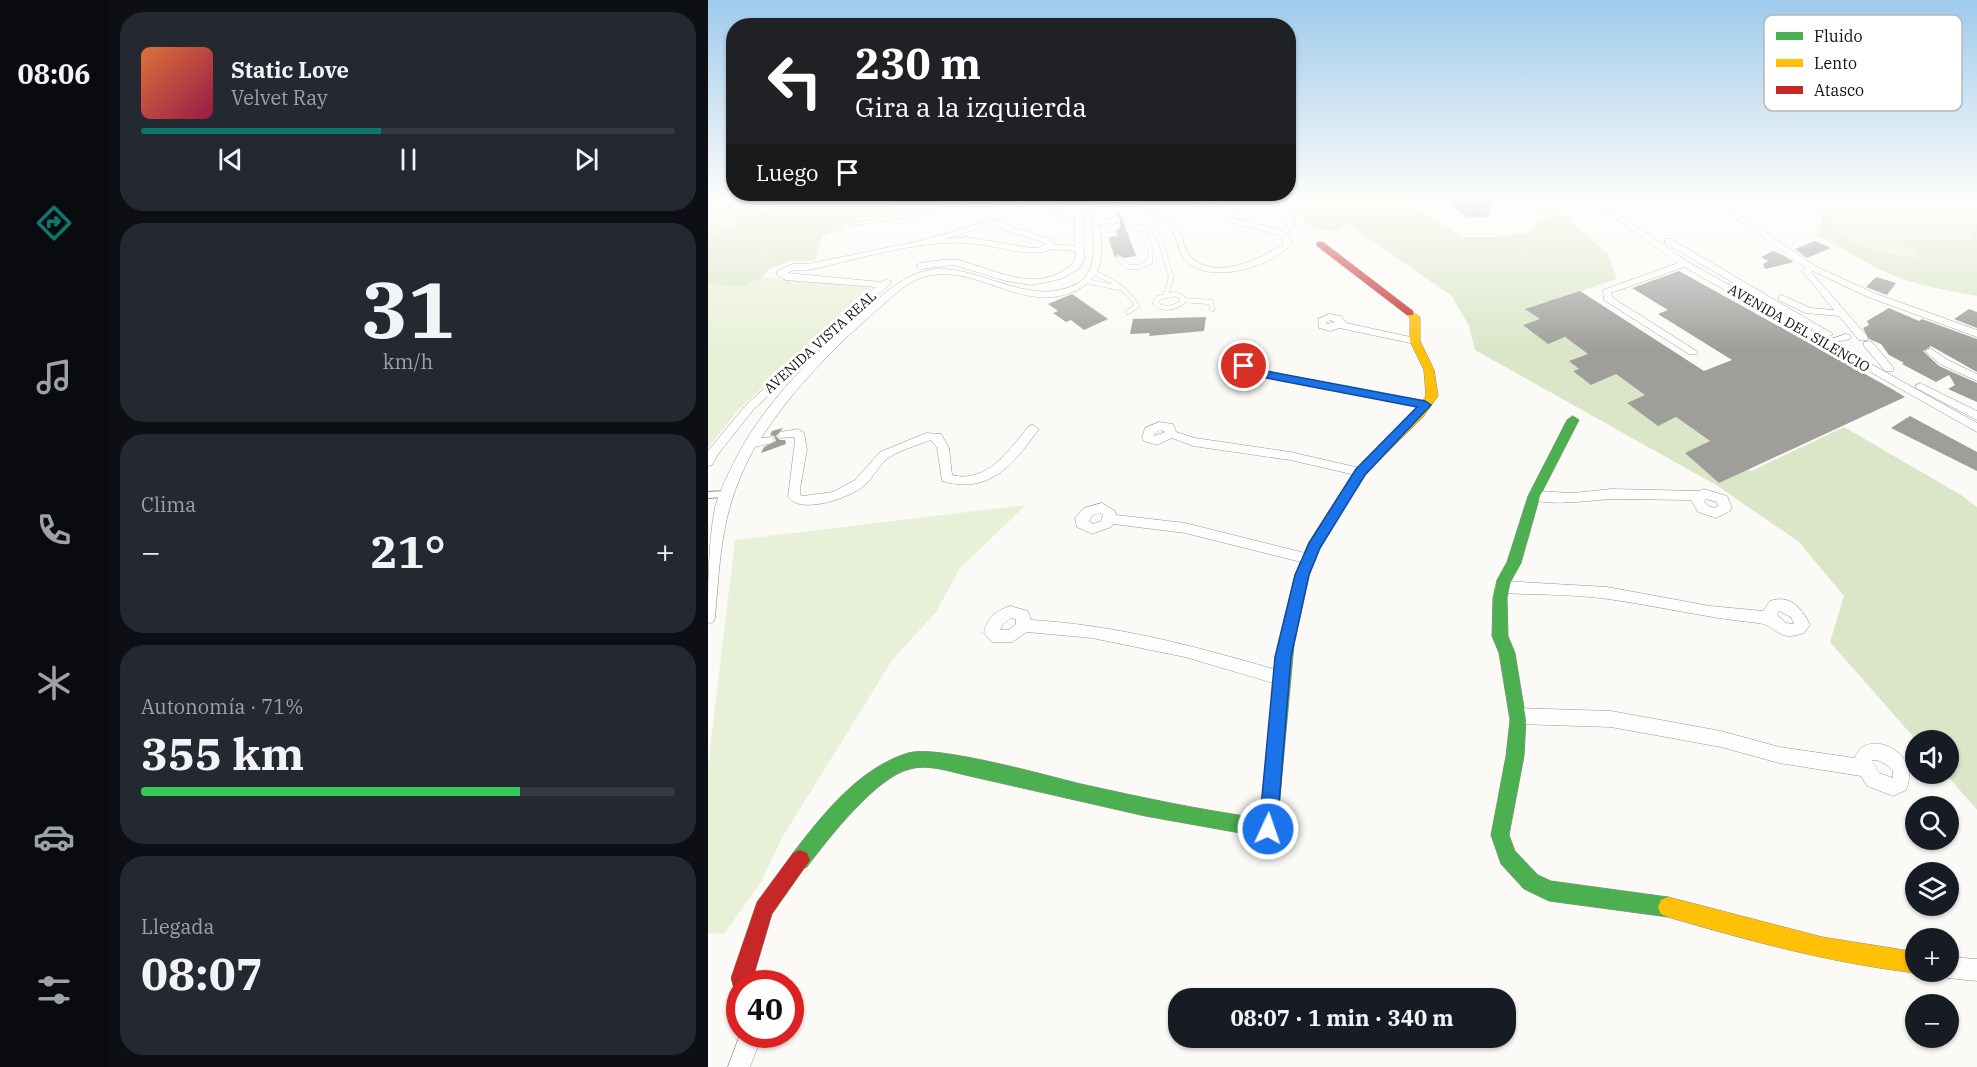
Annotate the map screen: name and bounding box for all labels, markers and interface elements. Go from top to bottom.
legend [1764,15,1962,111]
text: Fluido [1814,26,1863,46]
text: 230 m [855,36,981,91]
icon: left [756,42,834,120]
text: Lento [1814,53,1857,73]
text: Static Love [231,55,349,84]
text: 08:06 [18,56,90,91]
text: Atasco [1814,80,1864,100]
text: Velvet Ray [231,84,328,111]
text: Gira a la izquierda [855,89,1087,124]
icon: previous [214,143,247,176]
icon: pause [392,143,425,176]
icon: next [570,143,603,176]
icon: arrive [831,156,864,189]
text: Luego [756,158,819,187]
icon: directions [33,202,75,244]
text: 31 [361,258,455,359]
street label: AVENIDA DEL SILENCIO [1725,280,1873,376]
street label: AVENIDA VISTA REAL [760,287,880,397]
pin [1218,340,1269,391]
text: km/h [383,348,433,375]
icon: arrive [1227,349,1260,382]
icon: music [33,356,75,398]
text: Clima [141,491,196,518]
icon: phone [33,509,75,551]
text: 21° [370,522,446,580]
text: − [141,530,161,573]
text: + [655,530,675,573]
icon: climate [33,662,75,704]
text: Autonomía · 71% [141,693,303,720]
text: 355 km [141,724,304,782]
map controls [1905,730,1959,1048]
button: sound [1905,730,1959,784]
button: search [1905,796,1959,850]
position arrow [1236,797,1300,861]
icon: car [33,816,75,858]
button: layers [1905,862,1959,916]
text: Llegada [141,913,214,940]
button: + [1905,928,1959,982]
text: 08:07 [141,944,263,1002]
icon: filters [33,969,75,1011]
speed limit sign: 40 [726,970,804,1048]
button: − [1905,994,1959,1048]
text: 08:07 · 1 min · 340 m [1230,1003,1454,1032]

